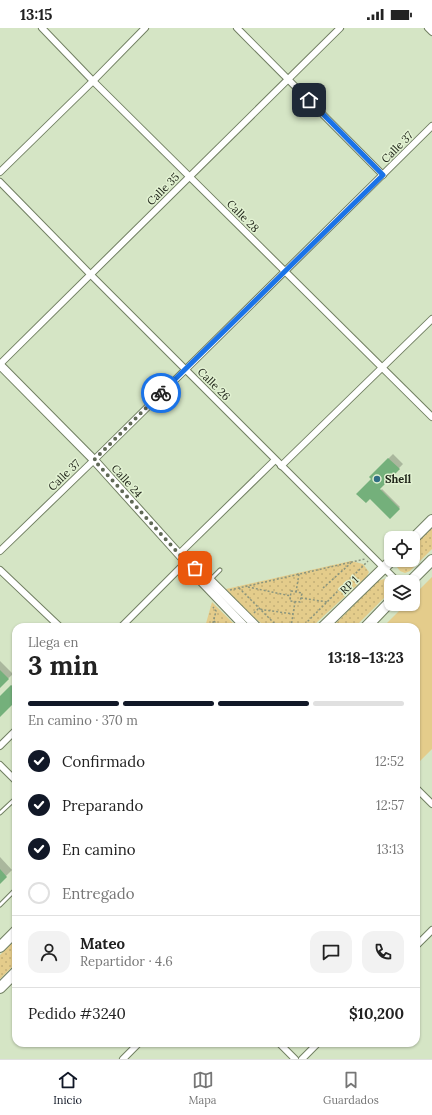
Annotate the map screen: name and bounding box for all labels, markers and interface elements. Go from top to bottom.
text: 13:15 [20,5,52,24]
pin [292,83,326,117]
icon: home [298,89,320,111]
street label: Calle 37 [378,128,416,166]
street label: Calle 35 [144,170,182,208]
street label: Calle 28 [224,197,262,235]
street label: Calle 26 [195,365,233,403]
courier [141,373,181,413]
icon: bike [150,382,172,404]
street label: Calle 37 [45,456,83,494]
street label: Calle 24 [108,462,146,501]
place label: Shell [385,472,412,486]
marker: Shell [372,474,382,484]
map controls [384,531,420,611]
button: locate [384,531,420,567]
pin [178,551,212,585]
icon: bag [184,557,206,579]
street label: RP 1 [337,573,361,597]
button: layers [384,575,420,611]
text: Llega en [28,634,78,651]
text: 13:18–13:23 [328,648,404,667]
text: 3 min [28,649,98,682]
text: En camino · 370 m [28,712,138,729]
icon: check [28,750,50,772]
text: Confirmado [62,752,145,771]
text: 12:52 [375,753,404,770]
icon: check [28,794,50,816]
text: Preparando [62,796,143,815]
text: 12:57 [376,797,404,814]
icon: check [28,838,50,860]
text: En camino [62,840,136,859]
text: 13:13 [377,841,404,858]
text: Entregado [62,884,134,903]
button: person [28,931,70,973]
button: chat [310,931,352,973]
button: phone [362,931,404,973]
text: Mateo [80,934,125,953]
text: Repartidor · 4.6 [80,953,173,970]
text: Pedido #3240 [28,1004,126,1023]
text: $10,200 [349,1004,404,1023]
tab: Inicio [53,1069,82,1107]
tab: Mapa [189,1069,217,1107]
tab: Guardados [323,1069,379,1107]

